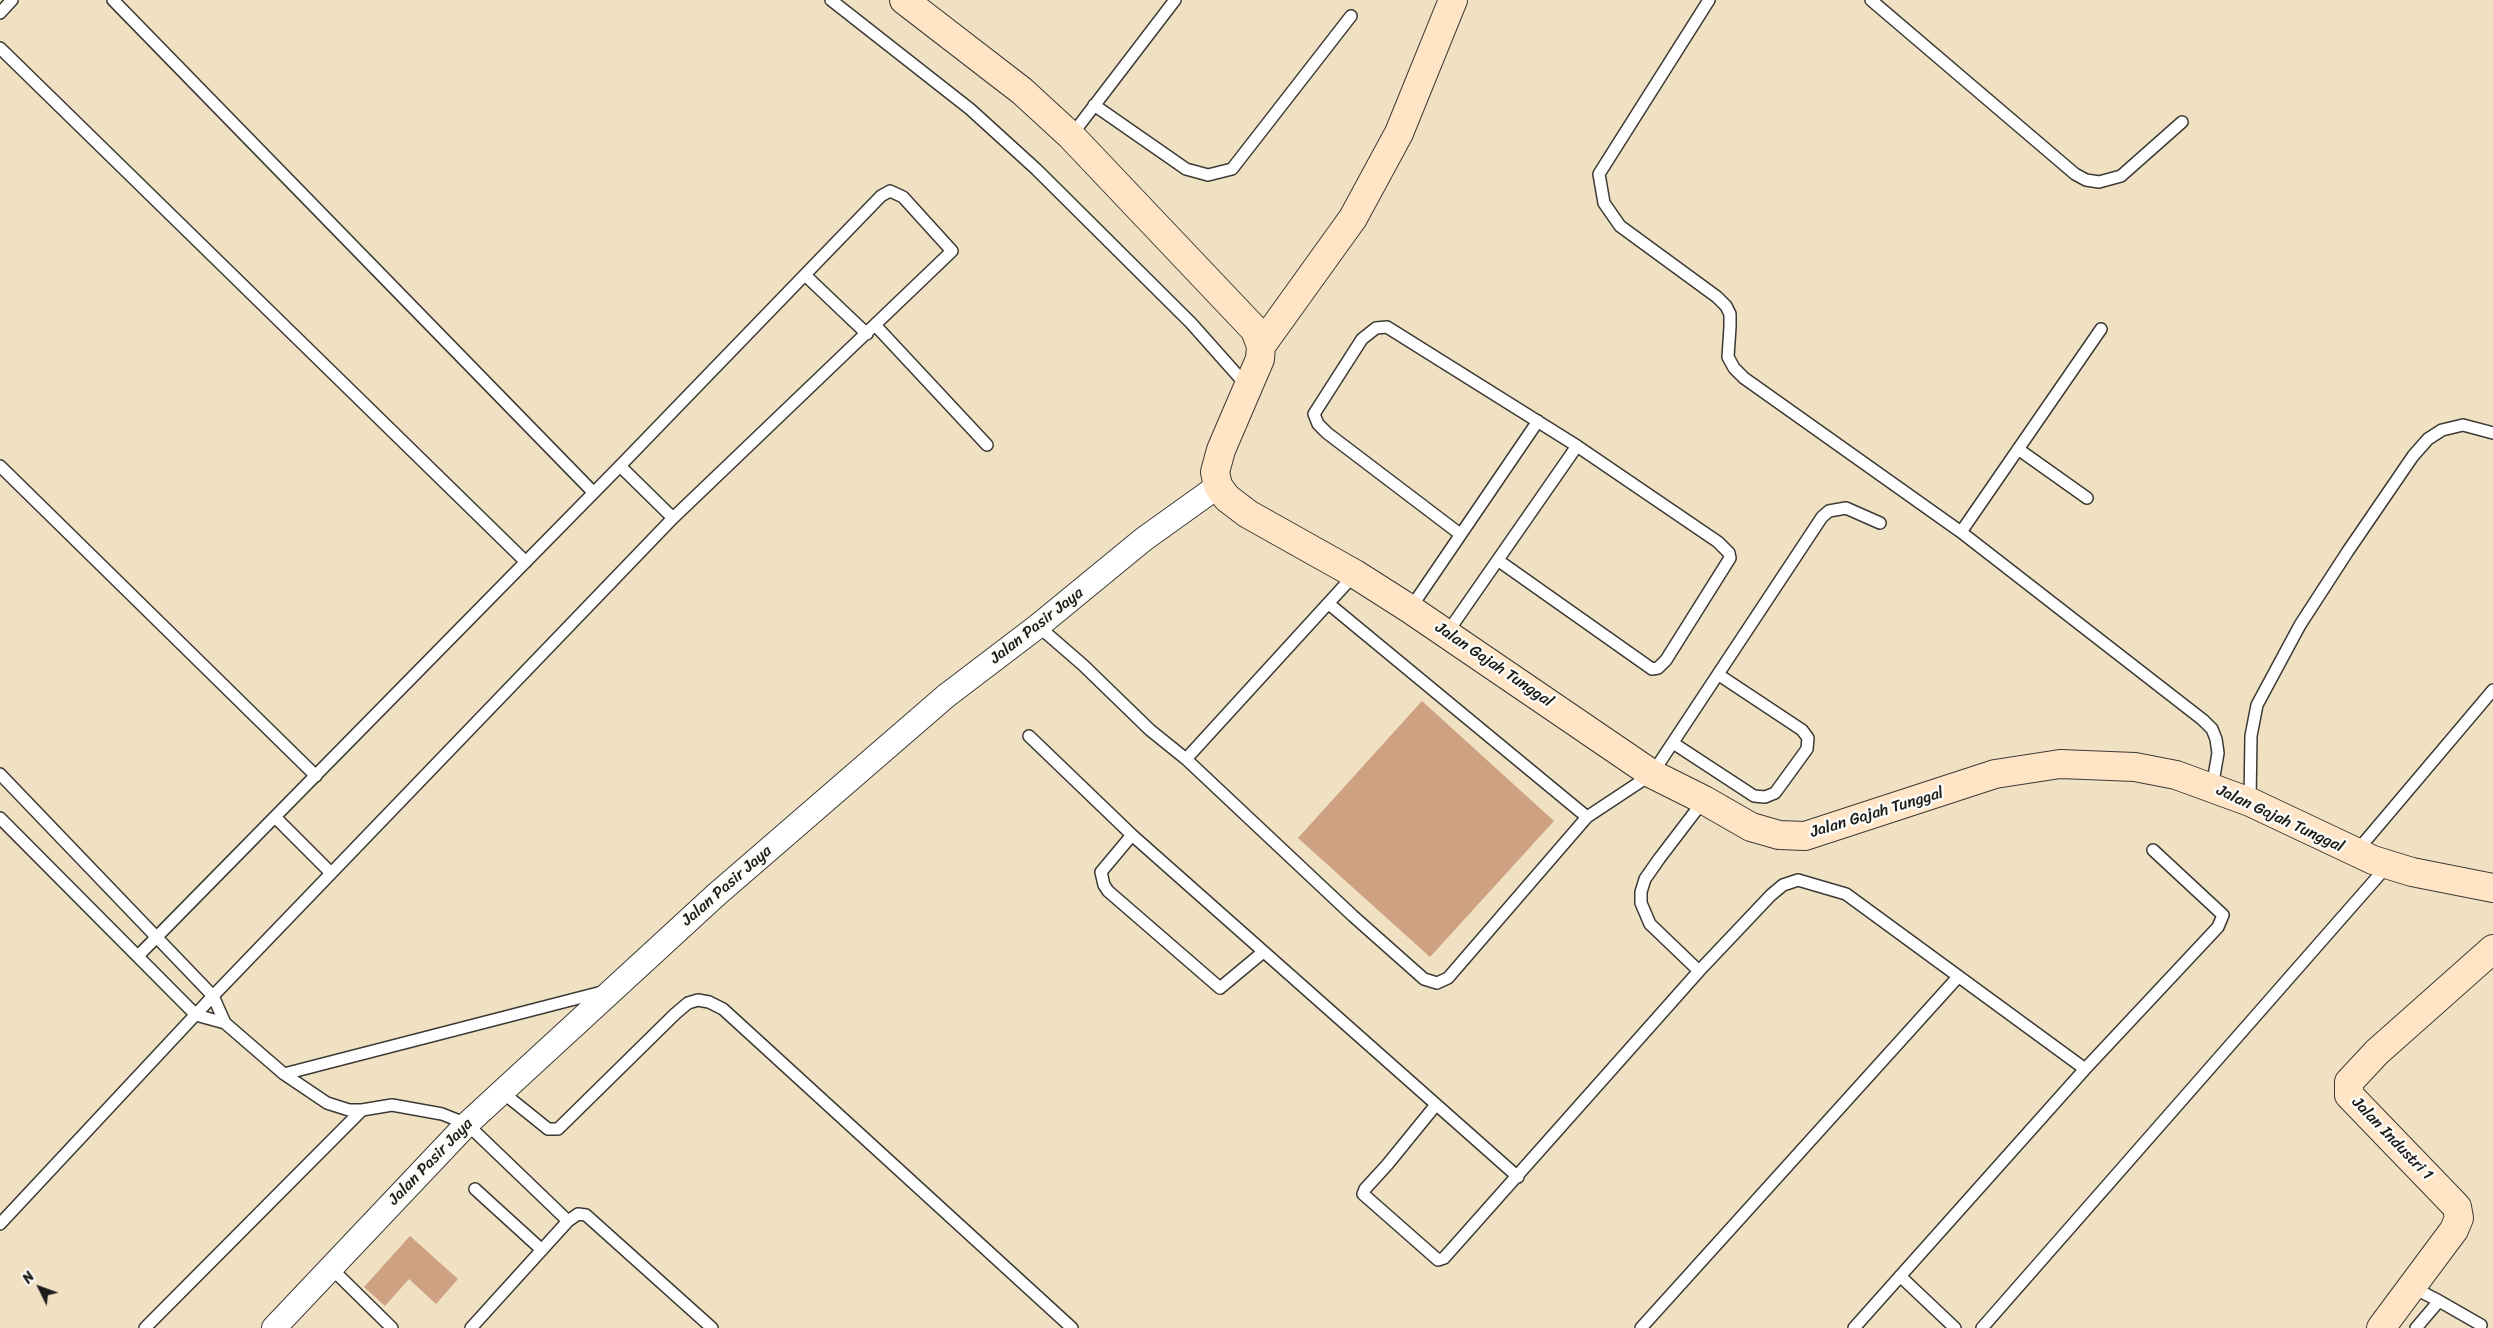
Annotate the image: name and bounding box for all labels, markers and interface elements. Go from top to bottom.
street label: Jalan Pasir Jaya [987,584,1087,668]
street label: Jalan Gajah Tunggal [1431,618,1557,712]
street label: Jalan Gajah Tunggal [2213,781,2347,857]
street label: Jalan Gajah Tunggal [1808,784,1946,842]
street label: Jalan Pasir Jaya [678,842,776,930]
street label: Jalan Industri 1 [2347,1093,2437,1185]
street label: Jalan Pasir Jaya [385,1115,477,1209]
north arrow [15,1263,65,1313]
text: N [16,1266,41,1290]

